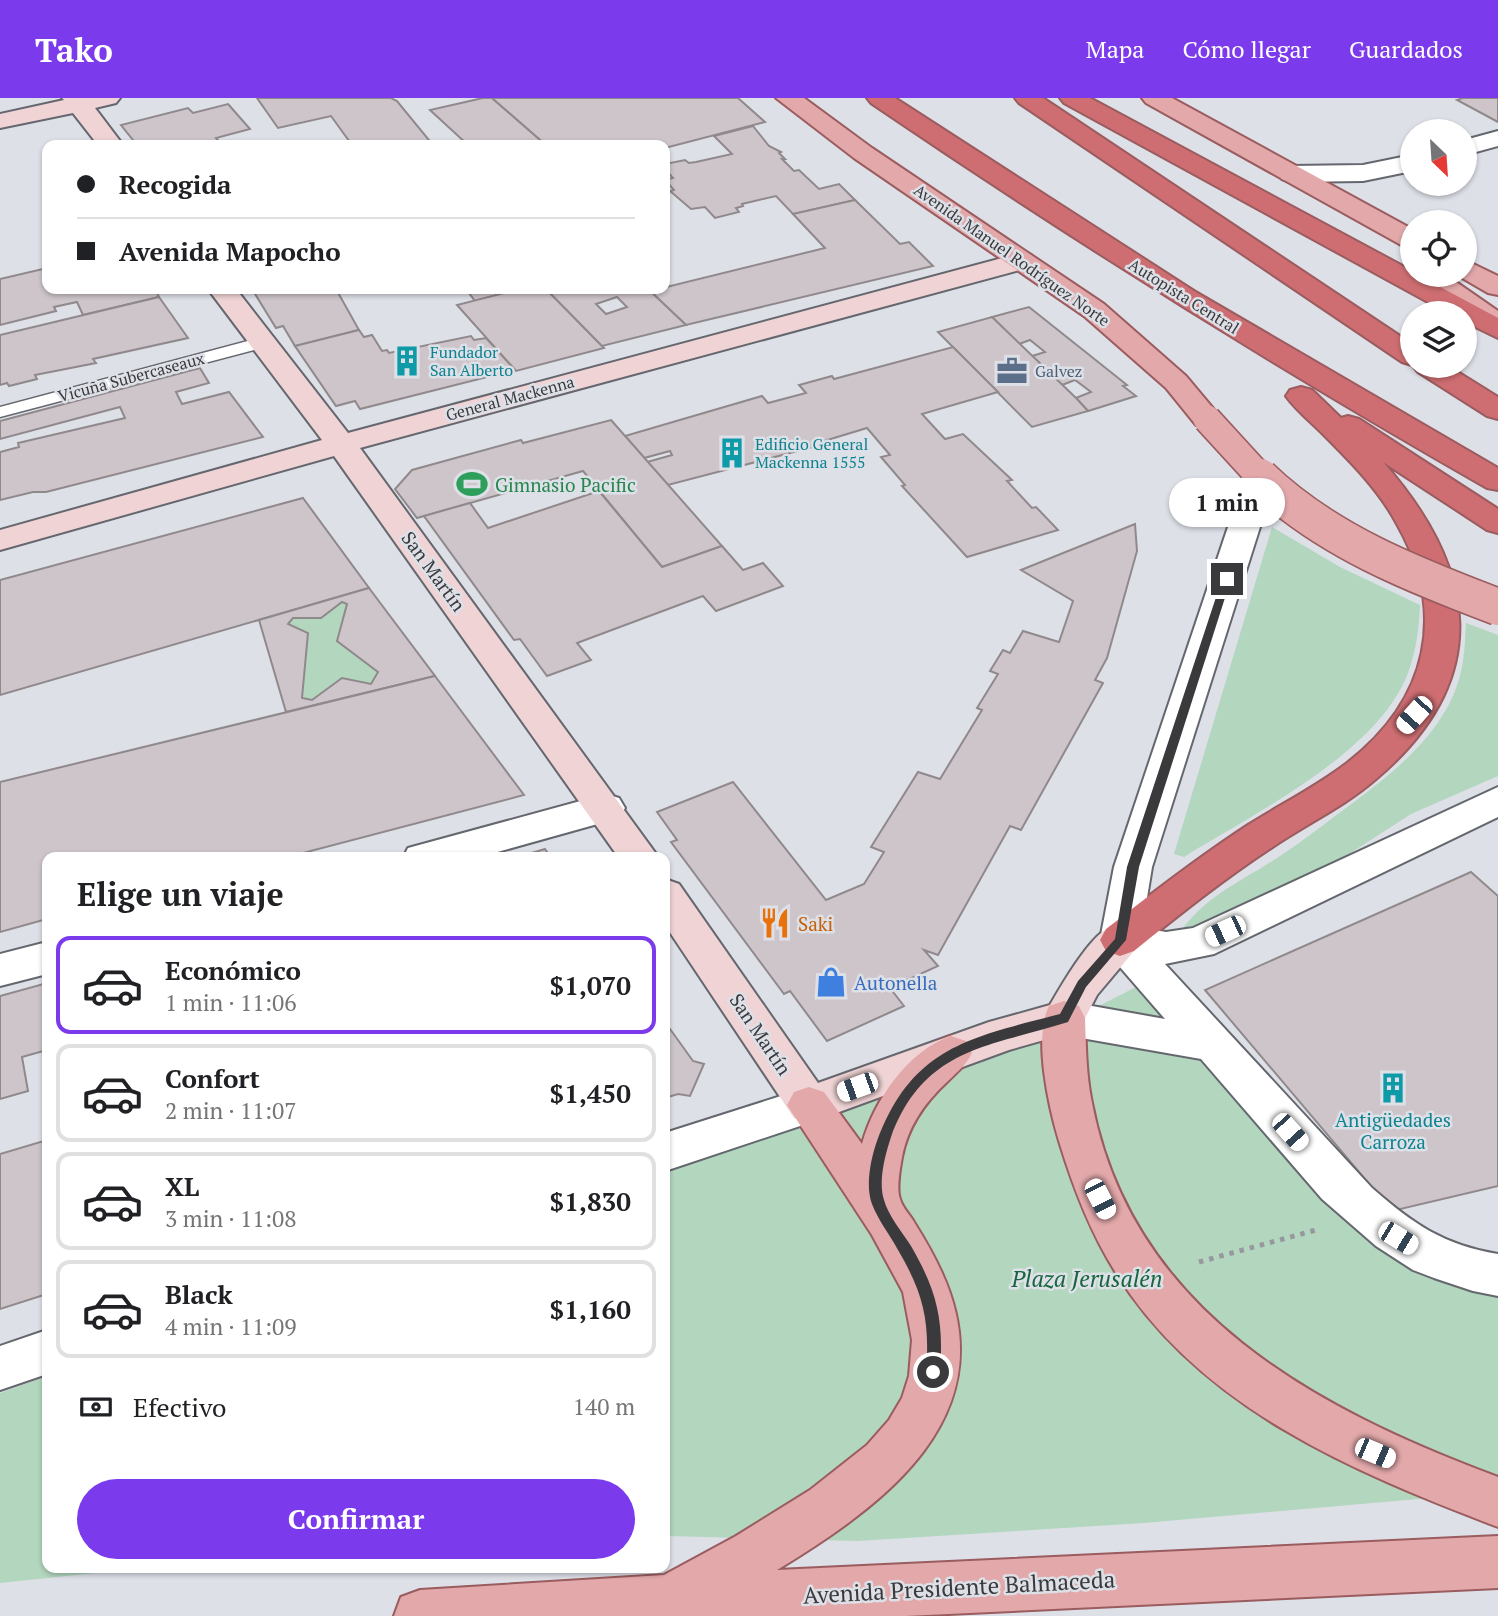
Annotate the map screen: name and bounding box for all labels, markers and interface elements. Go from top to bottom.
text: Tako [35,28,113,71]
text: Mapa [1086,33,1144,65]
text: Cómo llegar [1182,33,1311,65]
text: Guardados [1349,33,1463,65]
north arrow [1400,119,1477,196]
map controls [1400,119,1477,378]
text: Recogida [119,167,231,201]
street label: Avenida Manuel Rodríguez Norte [910,179,1114,331]
button: locate [1400,210,1477,287]
text: Avenida Mapocho [119,234,341,268]
street label: Autopista Central [1125,253,1243,339]
button: layers [1400,301,1477,378]
place label: Fundador San Alberto [430,341,513,381]
building icon: Fundador San Alberto [390,344,424,378]
street label: Vicuña Subercaseaux [55,347,207,407]
office icon: Galvez [995,354,1029,388]
place label: Galvez [1035,360,1082,382]
street label: General Mackenna [443,370,577,426]
place label: Edificio General Mackenna 1555 [755,433,868,473]
building icon: Edificio General Mackenna 1555 [715,436,749,470]
sports icon: Gimnasio Pacific [455,467,489,501]
place label: Gimnasio Pacific [495,472,636,497]
callout: 1 min [1169,477,1285,526]
text: 1 min [1196,487,1258,518]
street label: San Martín [397,526,471,616]
route end [1211,563,1243,595]
car [1393,692,1436,738]
text: Elige un viaje [77,873,284,915]
restaurant icon: Saki [758,906,792,940]
place label: Saki [798,911,833,936]
car [1202,913,1249,949]
text: Económico [165,953,301,987]
icon: car [81,954,144,1017]
shop icon: Autonella [814,965,848,999]
text: $1,070 [550,968,631,1002]
place label: Autonella [854,970,938,995]
text: 1 min · 11:06 [165,987,297,1018]
street label: San Martín [725,988,797,1080]
text: Confort [165,1061,260,1095]
icon: car [81,1062,144,1125]
car [834,1070,881,1104]
building icon: Antigüedades Carroza [1376,1071,1410,1105]
text: $1,450 [550,1076,631,1110]
text: 2 min · 11:07 [165,1095,297,1126]
place label: Antigüedades Carroza [1335,1107,1451,1154]
car [1269,1109,1312,1155]
text: XL [165,1169,199,1203]
icon: car [81,1170,144,1233]
car [1082,1176,1119,1222]
text: $1,830 [550,1184,631,1218]
text: 3 min · 11:08 [165,1203,297,1234]
car [1375,1218,1422,1258]
park label: Plaza Jerusalén [1011,1263,1162,1294]
text: Black [165,1277,233,1311]
icon: car [81,1278,144,1341]
text: $1,160 [550,1292,631,1326]
text: 4 min · 11:09 [165,1311,297,1342]
route start [917,1356,949,1388]
icon: cash [77,1388,115,1426]
text: Efectivo [133,1390,226,1424]
text: 140 m [573,1391,635,1422]
car [1352,1435,1399,1471]
button: Confirmar [77,1479,635,1559]
street label: Avenida Presidente Balmaceda [802,1563,1116,1611]

